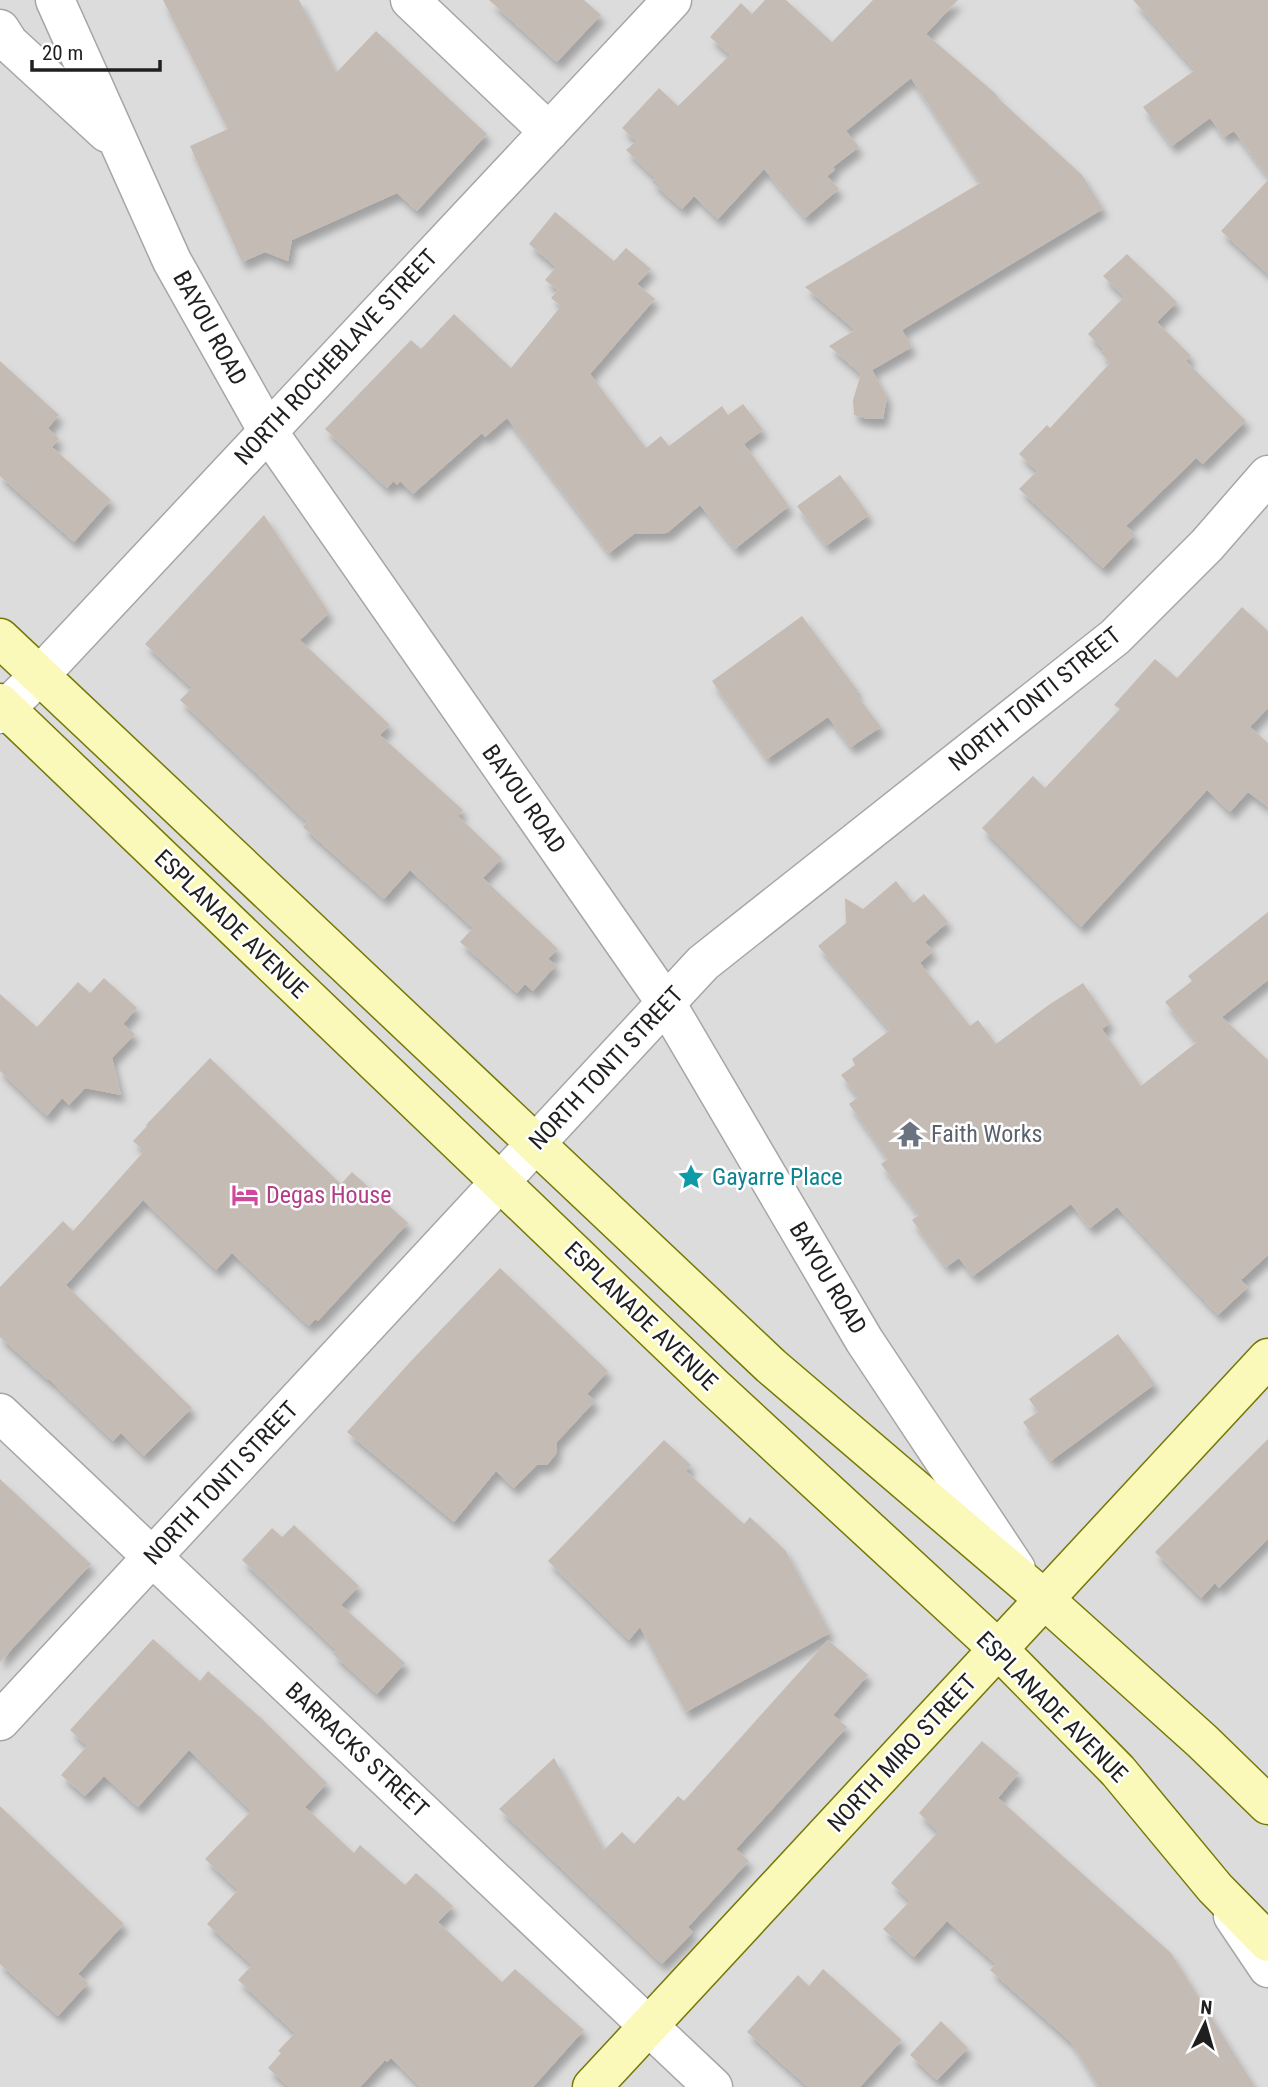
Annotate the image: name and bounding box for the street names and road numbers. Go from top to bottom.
street label: NORTH ROCHEBLAVE STREET [229,243,443,471]
street label: BAYOU ROAD [167,266,253,390]
street label: NORTH TONTI STREET [943,621,1127,777]
street label: BAYOU ROAD [476,739,572,859]
street label: ESPLANADE AVENUE [149,844,313,1004]
street label: NORTH TONTI STREET [523,981,689,1155]
street label: BAYOU ROAD [784,1217,872,1339]
street label: ESPLANADE AVENUE [559,1236,723,1396]
street label: NORTH TONTI STREET [138,1396,304,1570]
street label: ESPLANADE AVENUE [971,1626,1133,1788]
street label: NORTH MIRO STREET [822,1668,982,1838]
street label: BARRACKS STREET [280,1677,434,1823]

